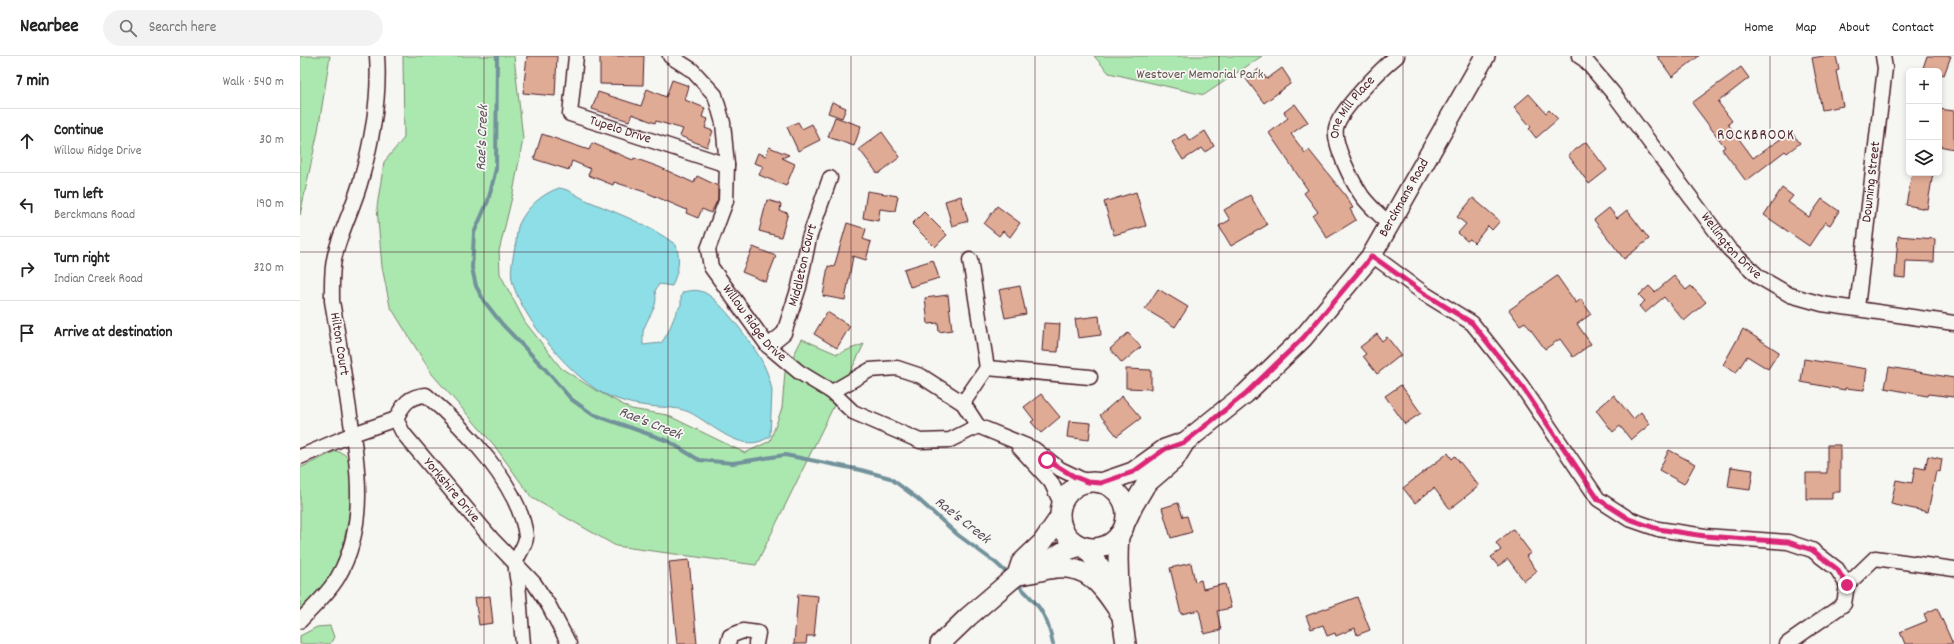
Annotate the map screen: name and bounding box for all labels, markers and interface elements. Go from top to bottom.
search box [103,10,383,46]
text: Nearbee [20,14,79,41]
icon: search [117,17,139,39]
text: Search here [149,17,216,39]
text: Home [1744,18,1773,38]
text: Map [1795,18,1817,38]
text: About [1839,18,1870,38]
text: Contact [1892,18,1934,38]
park label: Westover Memorial Park [1137,65,1264,85]
map controls [1906,68,1942,176]
button: + [1906,68,1942,104]
text: 7 min [16,70,49,94]
street label: One Mill Place [1326,72,1380,139]
text: Walk · 540 m [223,73,284,92]
water label: Rae's Creek [471,103,495,171]
button: − [1906,104,1942,140]
street label: Tupelo Drive [587,111,654,150]
text: Continue [54,120,103,142]
district label: ROCKBROOK [1717,125,1795,147]
icon: ahead [16,130,38,152]
text: 30 m [259,131,284,150]
street label: Downing Street [1857,140,1886,223]
button: layers [1906,140,1942,176]
text: Willow Ridge Drive [54,142,141,161]
street label: Berckmans Road [1374,155,1435,241]
text: Turn left [54,184,103,206]
icon: left [16,194,38,216]
text: 190 m [256,195,284,214]
text: Berckmans Road [54,206,135,225]
street label: Wellington Drive [1695,209,1766,284]
street label: Middleton Court [783,221,823,309]
text: Turn right [54,248,110,270]
icon: right [16,258,38,280]
text: 320 m [254,259,284,278]
text: Indian Creek Road [54,270,143,289]
street label: Willow Ridge Drive [717,281,790,367]
street label: Hilton Court [324,311,354,377]
icon: arrive [16,322,38,344]
text: Arrive at destination [54,322,172,344]
water label: Rae's Creek [615,401,686,447]
route start [1038,451,1056,469]
street label: Yorkshire Drive [418,454,484,527]
water label: Rae's Creek [929,492,996,551]
route end [1838,576,1856,594]

